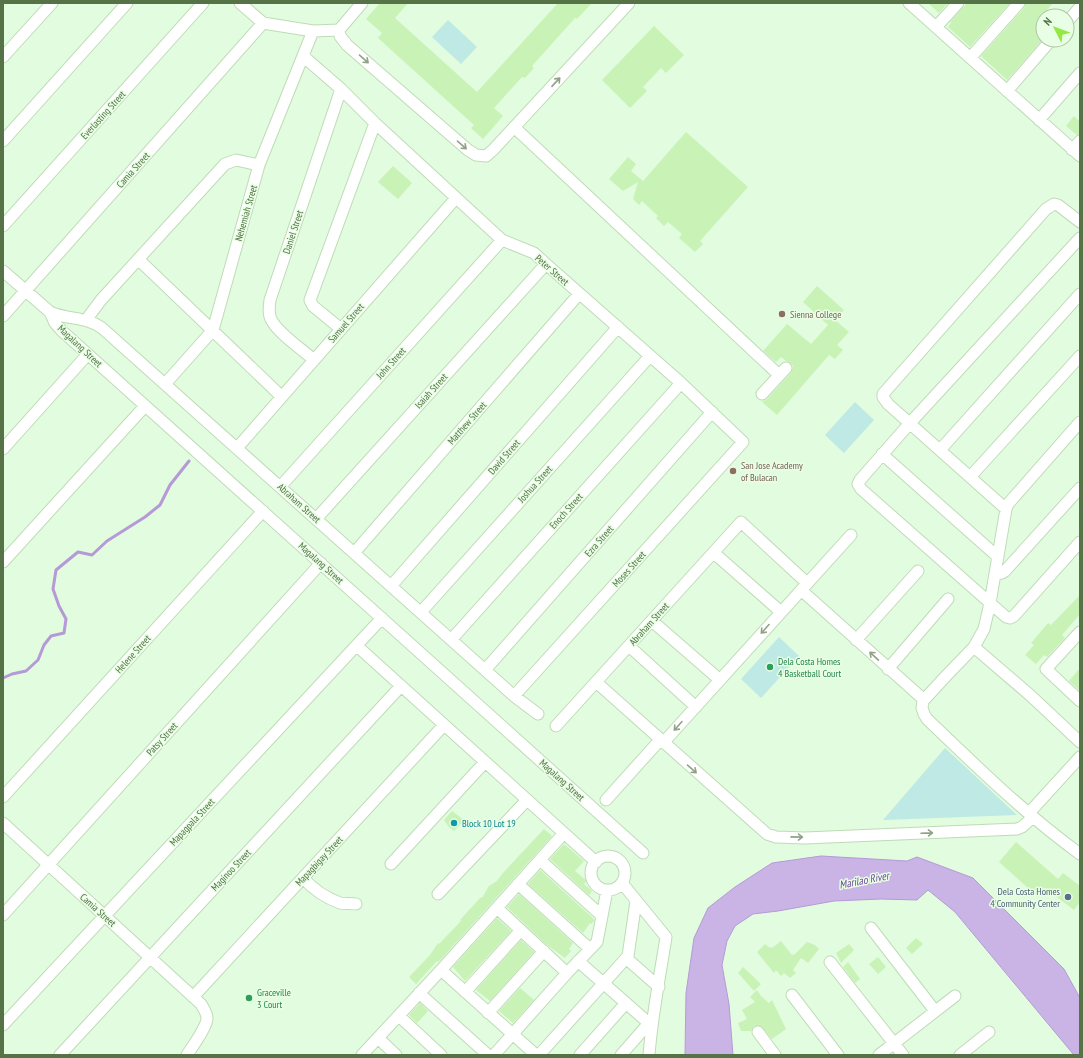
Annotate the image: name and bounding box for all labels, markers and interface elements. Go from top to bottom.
north arrow [1035,8,1075,48]
text: N [1040,14,1055,28]
one-way arrow [358,55,369,64]
one-way arrow [551,77,560,87]
street label: Everlasting Street [78,88,128,142]
one-way arrow [456,140,466,149]
street label: Camia Street [113,149,153,191]
street label: Nehemiah Street [232,183,260,243]
street label: Daniel Street [280,208,306,255]
street label: Peter Street [532,252,572,288]
street label: Samuel Street [325,300,367,346]
place label: Sienna College [790,308,841,321]
marker: Sienna College [777,309,787,319]
street label: Magalang Street [55,322,105,370]
street label: John Street [373,344,409,382]
street label: Isaiah Street [412,370,450,411]
street label: Matthew Street [445,399,489,447]
street label: David Street [485,437,523,477]
place label: San Jose Academy of Bulacan [741,459,803,484]
street label: Joshua Street [514,462,555,506]
marker: San Jose Academy of Bulacan [728,466,738,476]
street label: Abraham Street [275,480,323,526]
street label: Enoch Street [547,490,586,532]
street label: Ezra Street [582,522,616,559]
street label: Magalang Street [296,539,347,587]
street label: Moses Street [609,548,649,590]
street label: Abraham Street [626,600,672,648]
one-way arrow [761,624,770,634]
street label: Helene Street [112,632,154,676]
one-way arrow [870,652,880,661]
place label: Dela Costa Homes 4 Basketball Court [778,655,841,680]
marker: Dela Costa Homes 4 Basketball Court [765,662,775,672]
street label: Patsy Street [144,719,181,758]
one-way arrow [674,721,683,731]
street label: Magalang Street [537,756,588,804]
one-way arrow [687,764,698,773]
street label: Mapagpala Street [167,795,218,849]
place label: Block 10 Lot 19 [462,817,516,830]
marker: Block 10 Lot 19 [449,818,459,828]
one-way arrow [920,829,933,836]
street label: Mapagbigay Street [292,833,346,889]
one-way arrow [790,834,803,841]
street label: Maginoo Street [208,846,254,894]
water label: Marilao River [838,868,892,892]
place label: Dela Costa Homes 4 Community Center [990,885,1061,910]
street label: Camia Street [77,890,119,930]
marker: Dela Costa Homes 4 Community Center [1063,892,1073,902]
place label: Graceville 3 Court [257,986,291,1011]
marker: Graceville 3 Court [244,993,254,1003]

